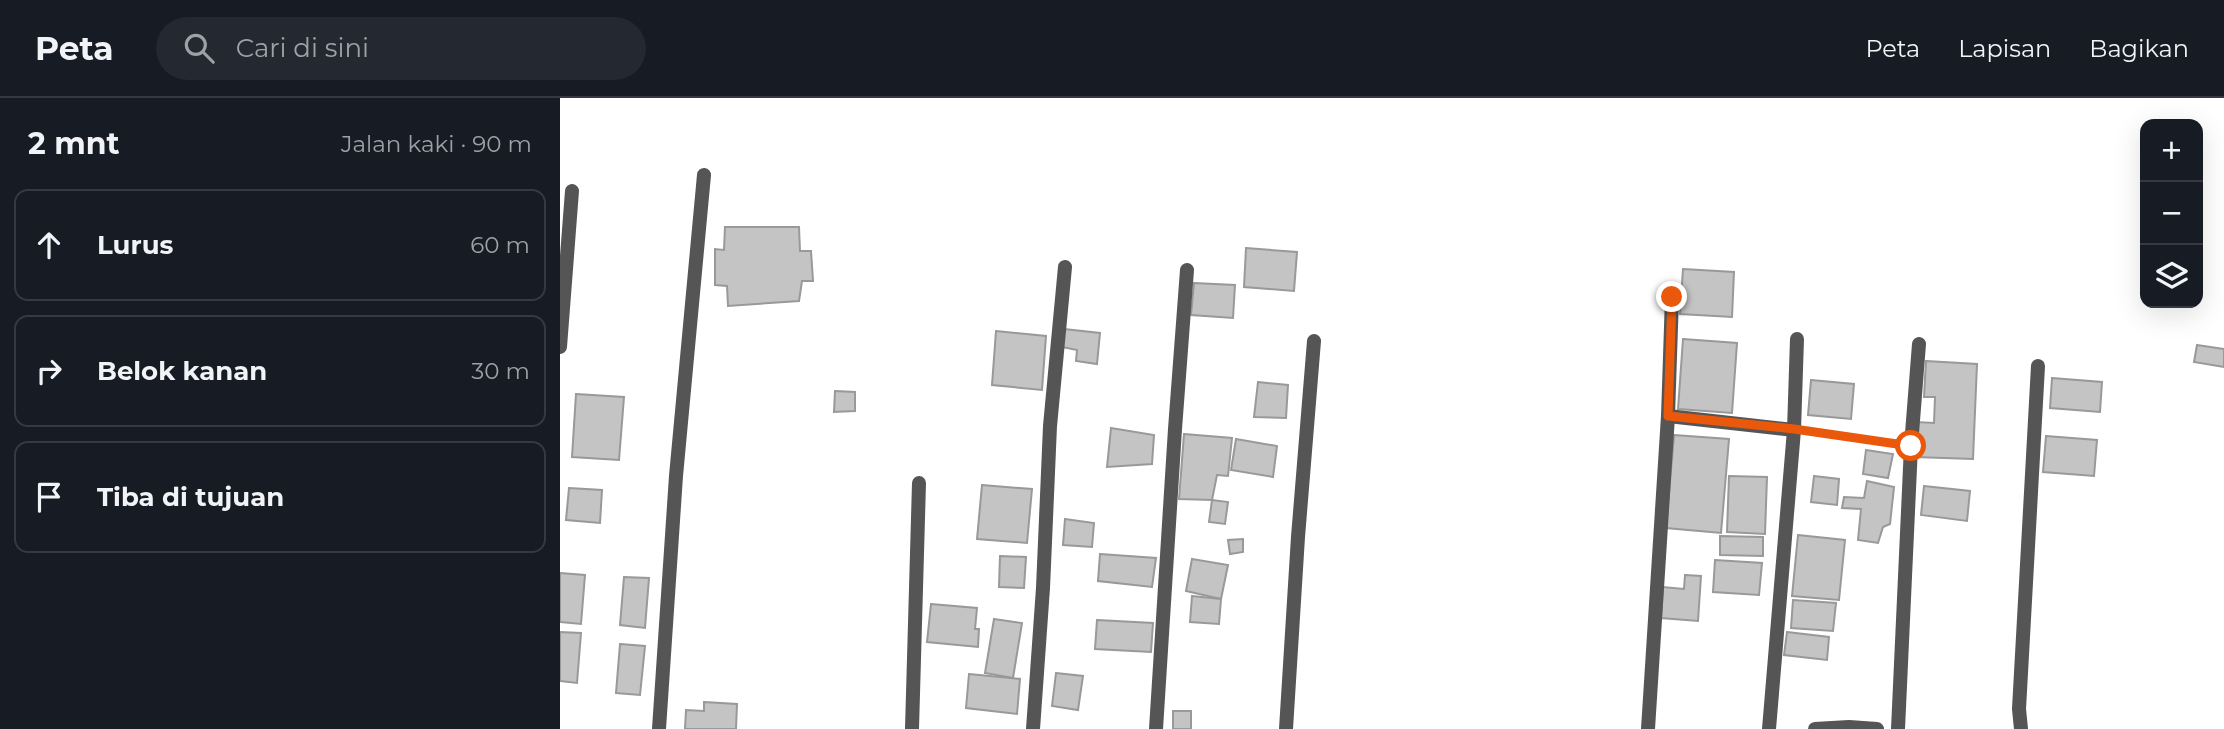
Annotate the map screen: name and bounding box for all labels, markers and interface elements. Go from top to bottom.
search box [156,17,646,80]
text: Peta [35,28,114,68]
icon: search [180,29,218,67]
text: Cari di sini [236,32,369,64]
text: Peta [1865,34,1920,63]
text: Lapisan [1958,34,2051,63]
text: Bagikan [2089,34,2189,63]
map controls [2140,119,2203,308]
button: + [2140,119,2203,182]
text: 2 mnt [28,125,119,162]
text: Jalan kaki · 90 m [341,130,532,158]
button: − [2140,182,2203,245]
icon: ahead [30,226,68,264]
text: Lurus [97,229,173,261]
text: 60 m [470,231,530,259]
button: layers [2140,245,2203,308]
route end [1656,281,1687,312]
icon: right [30,352,68,390]
text: Belok kanan [97,355,267,387]
text: 30 m [471,357,530,385]
route start [1895,430,1926,461]
icon: arrive [30,478,68,516]
text: Tiba di tujuan [97,481,284,513]

